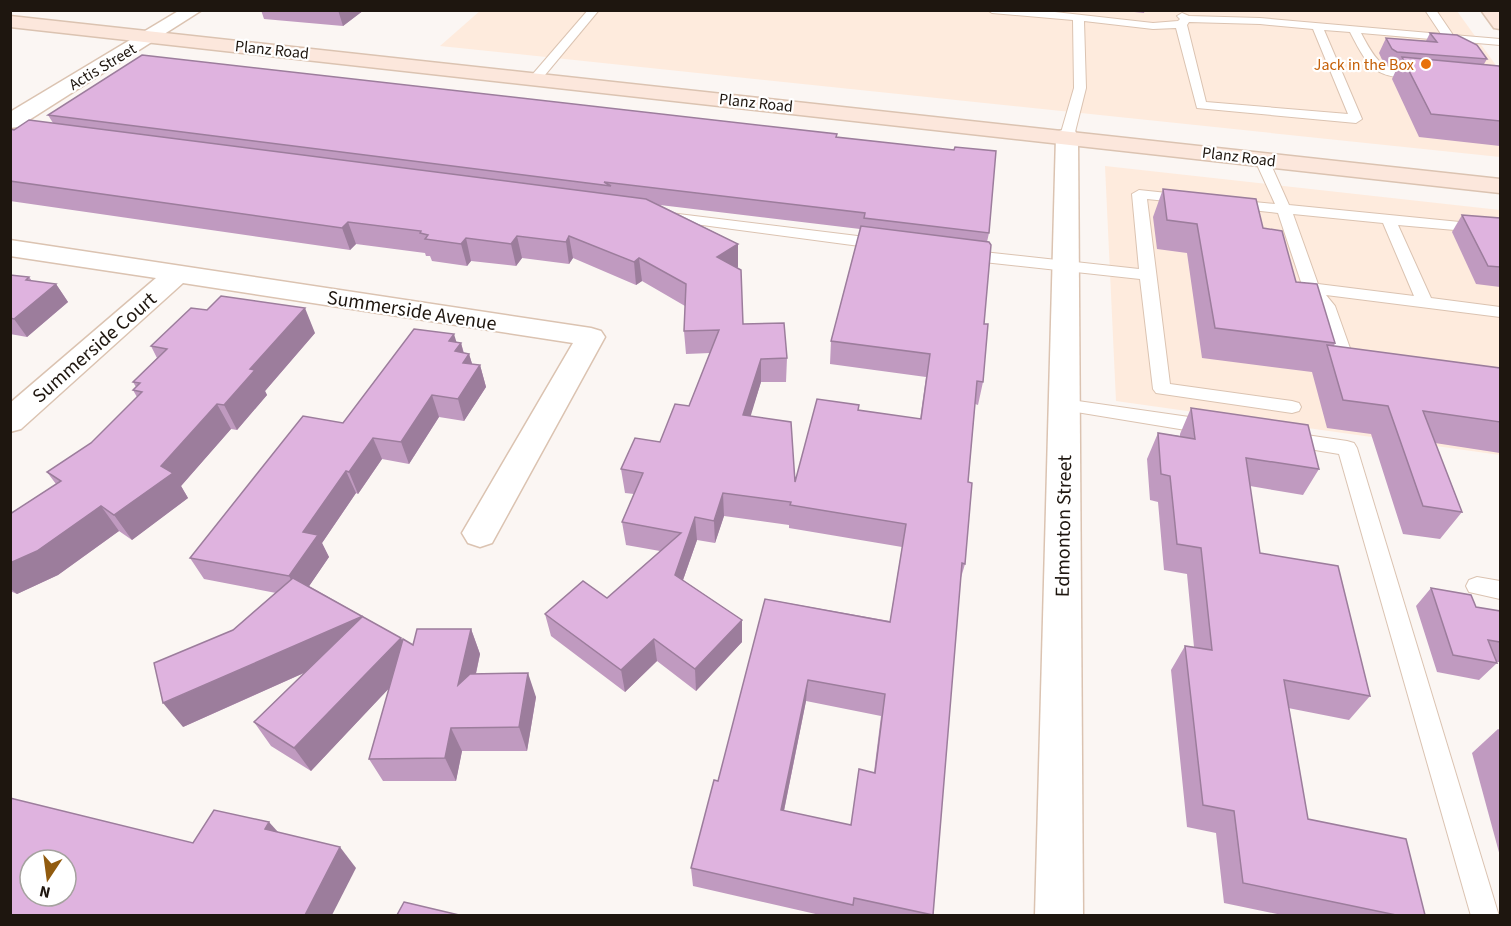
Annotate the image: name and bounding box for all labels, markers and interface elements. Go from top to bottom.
street label: Planz Road [234,35,310,65]
street label: Actis Street [65,38,141,96]
place label: Jack in the Box [1314,54,1414,76]
marker: Jack in the Box [1419,57,1433,71]
street label: Planz Road [718,88,794,118]
street label: Planz Road [1201,142,1277,172]
street label: Summerside Avenue [325,284,499,338]
street label: Summerside Court [26,286,163,410]
street label: Edmonton Street [1049,454,1079,597]
north arrow [18,848,78,908]
text: N [37,880,53,904]

